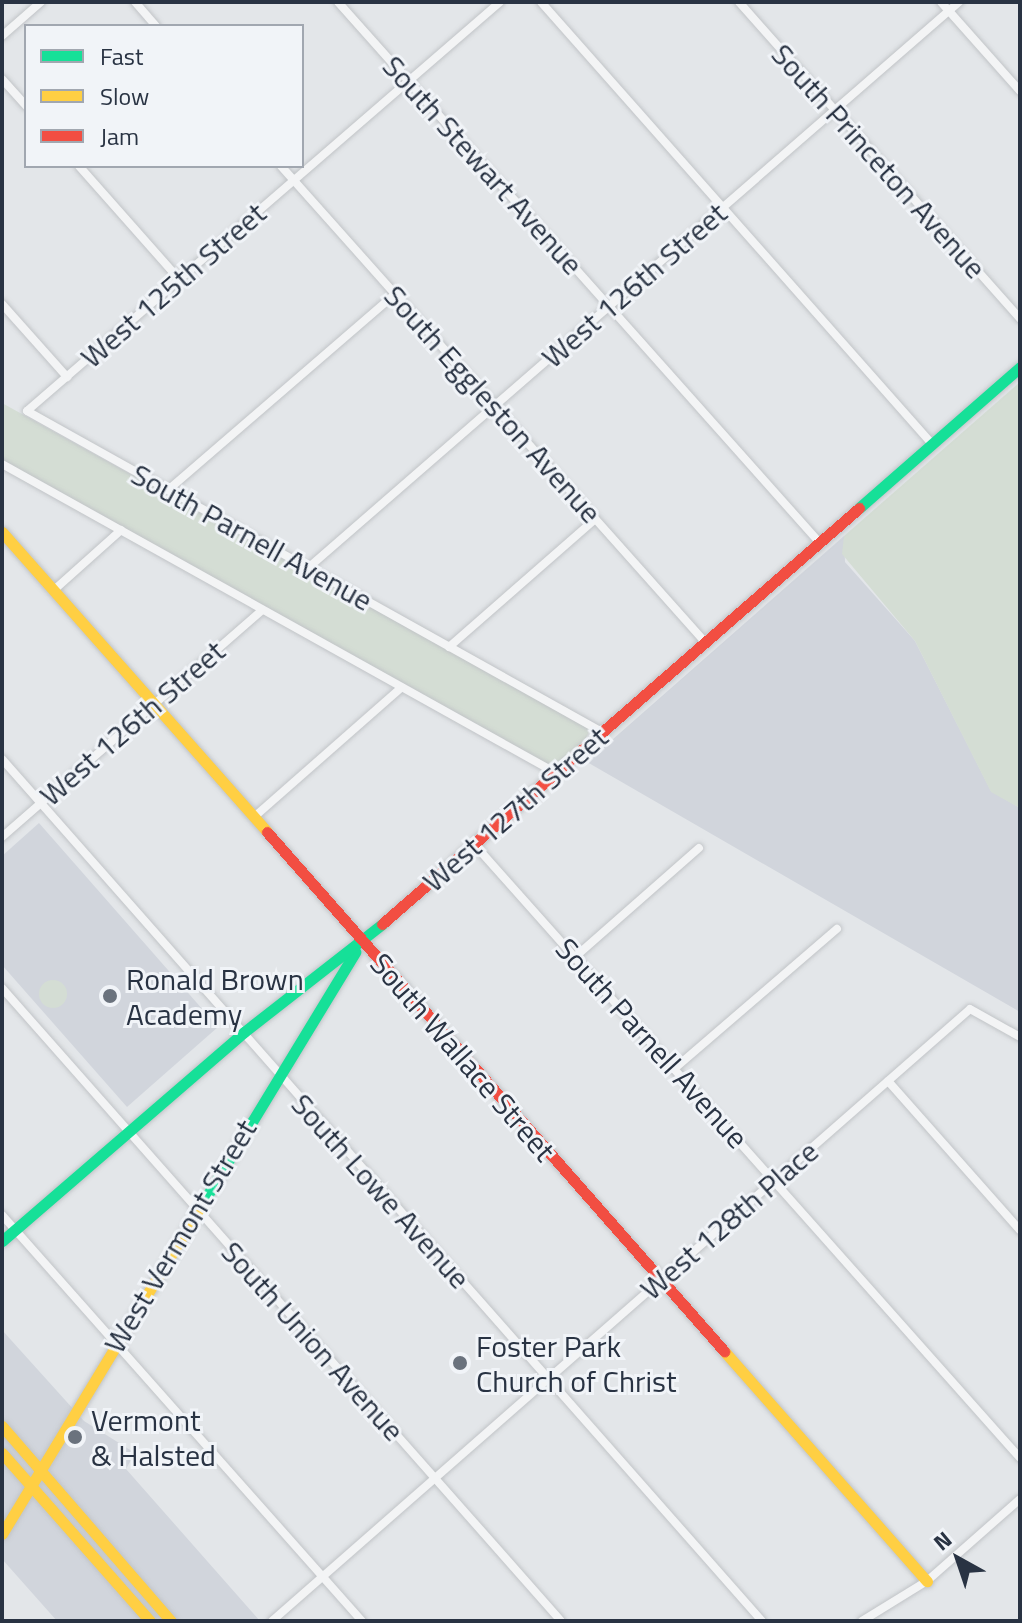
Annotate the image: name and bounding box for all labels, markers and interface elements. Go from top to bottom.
legend [24,24,304,168]
street label: South Princeton Avenue [764,36,994,286]
text: Fast [100,38,143,74]
street label: South Stewart Avenue [375,48,591,282]
text: Slow [100,78,149,114]
text: Jam [100,118,139,154]
street label: West 125th Street [73,195,273,375]
street label: West 126th Street [534,195,734,375]
street label: South Eggleston Avenue [377,278,609,530]
street label: South Parnell Avenue [125,456,379,618]
street label: West 126th Street [32,633,232,813]
street label: West 127th Street [415,719,615,899]
street label: South Parnell Avenue [548,931,756,1155]
street label: South Wallace Street [363,946,563,1168]
place label: Ronald Brown Academy [126,961,304,1032]
marker: Ronald Brown Academy [101,987,119,1005]
street label: South Lowe Avenue [284,1086,478,1296]
street label: West Vermont Street [96,1113,264,1359]
street label: West 128th Place [633,1133,825,1307]
street label: South Union Avenue [214,1234,412,1448]
place label: Foster Park Church of Christ [476,1328,676,1398]
marker: Foster Park Church of Christ [451,1354,469,1372]
place label: Vermont & Halsted [91,1402,216,1472]
marker: Vermont & Halsted [66,1428,84,1446]
north arrow [918,1519,998,1599]
text: N [926,1523,959,1559]

